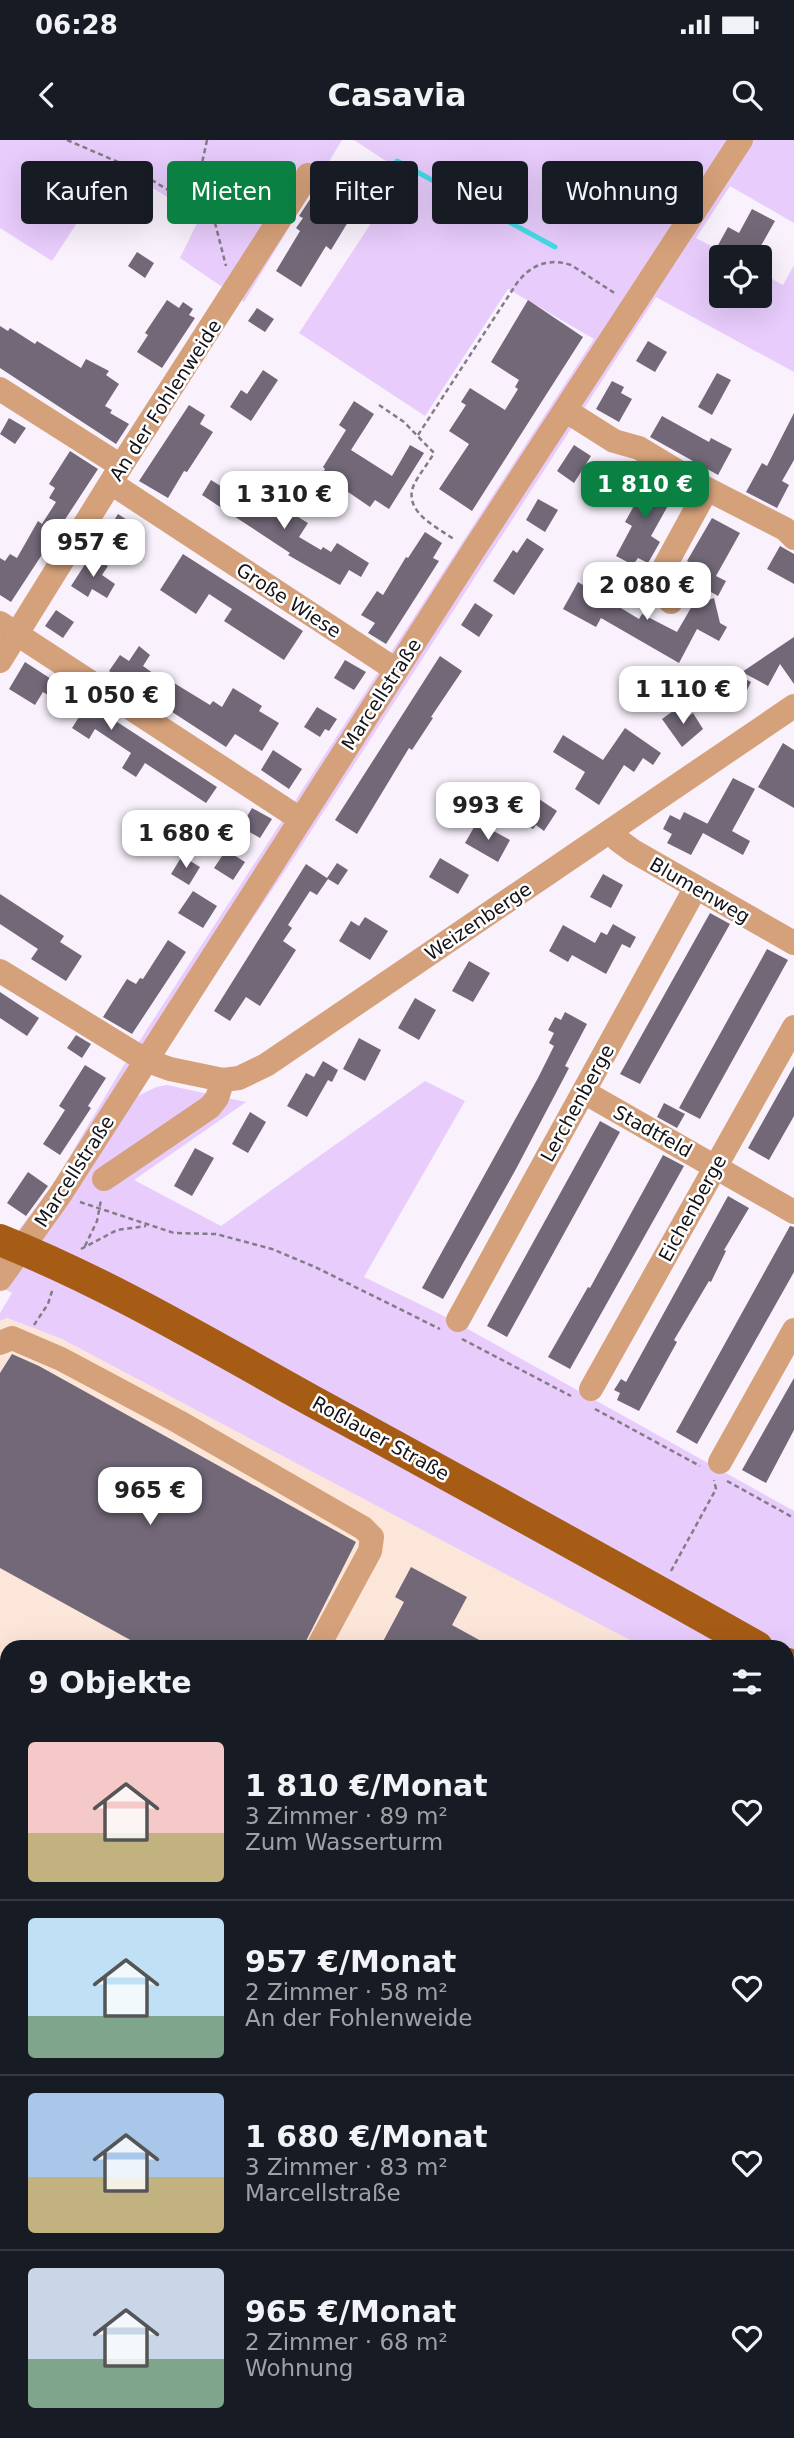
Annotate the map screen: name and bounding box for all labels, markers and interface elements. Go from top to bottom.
text: 06:28 [35,10,118,40]
icon: back [28,76,66,114]
text: Casavia [327,76,467,114]
icon: search [728,76,766,114]
chip: Kaufen [21,161,153,224]
chip: Mieten [167,161,296,224]
chip: Filter [310,161,418,224]
chip: Neu [432,161,528,224]
chip: Wohnung [542,161,703,224]
map controls [709,245,772,308]
button: locate [709,245,772,308]
street label: An der Fohlenweide [105,315,225,485]
pin: 1 810 € [580,462,710,521]
text: 1 810 € [597,471,693,497]
pin: 1 310 € [219,472,349,531]
text: 1 310 € [236,481,332,507]
pin: 957 € [44,520,142,579]
text: 957 € [57,529,129,555]
street label: Große Wiese [233,558,345,642]
pin: 2 080 € [582,562,712,622]
text: 2 080 € [599,572,695,598]
street label: Marcellstraße [337,634,425,754]
pin: 1 110 € [618,666,748,726]
pin: 1 050 € [46,672,176,732]
text: 1 110 € [635,676,731,702]
text: 1 050 € [63,682,159,708]
pin: 993 € [439,782,537,842]
text: 993 € [452,792,524,818]
pin: 1 680 € [121,810,251,870]
text: 1 680 € [138,820,234,846]
street label: Blumenweg [646,853,754,927]
street label: Weizenberge [421,877,535,965]
street label: Lerchenberge [536,1041,618,1165]
street label: Stadtfeld [610,1100,696,1162]
street label: Marcellstraße [30,1111,118,1231]
street label: Eichenberge [654,1151,730,1265]
street label: Roßlauer Straße [309,1391,453,1485]
pin: 965 € [101,1468,199,1527]
text: 965 € [114,1477,186,1503]
icon: filters [728,1663,766,1701]
text: 9 Objekte [28,1665,192,1700]
text: 1 810 €/Monat [245,1768,488,1803]
icon: home [84,1770,168,1854]
icon: heart [728,1793,766,1831]
text: 3 Zimmer · 89 m² [245,1803,448,1829]
text: Zum Wasserturm [245,1829,443,1855]
text: 957 €/Monat [245,1944,456,1979]
icon: home [84,1946,168,2030]
icon: heart [728,1969,766,2007]
text: 2 Zimmer · 58 m² [245,1979,448,2005]
text: An der Fohlenweide [245,2005,472,2031]
text: 1 680 €/Monat [245,2119,488,2154]
icon: home [84,2121,168,2205]
icon: heart [728,2144,766,2182]
text: 3 Zimmer · 83 m² [245,2154,448,2180]
text: Marcellstraße [245,2180,401,2206]
text: 965 €/Monat [245,2294,456,2329]
icon: home [84,2296,168,2380]
icon: heart [728,2319,766,2357]
text: 2 Zimmer · 68 m² [245,2329,448,2355]
text: Wohnung [245,2355,353,2381]

